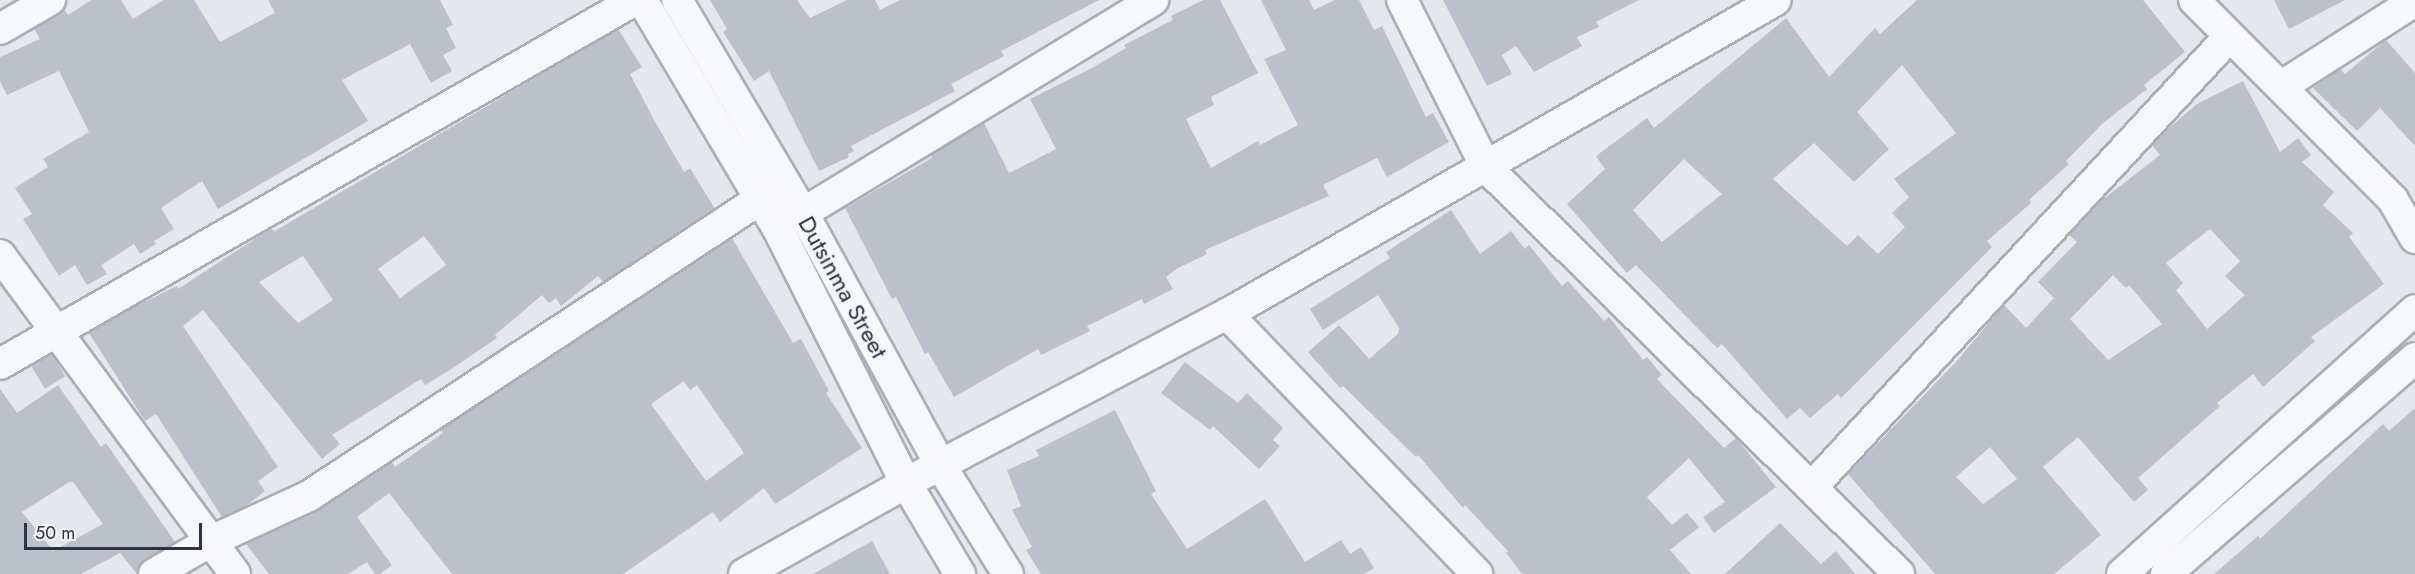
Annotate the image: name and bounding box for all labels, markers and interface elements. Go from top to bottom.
street label: Dutsinma Street [792,211,894,363]
scale bar [27,511,206,549]
text: 50 m [35,520,75,546]

